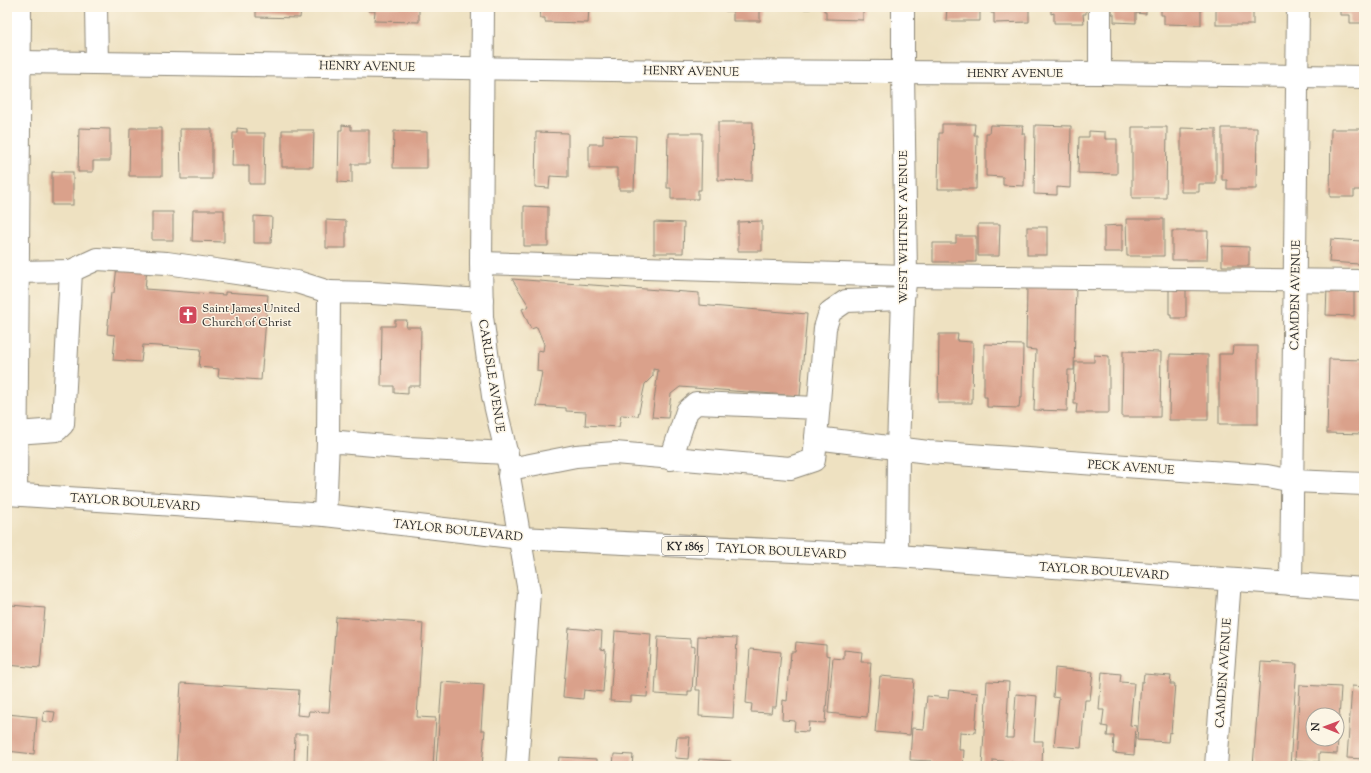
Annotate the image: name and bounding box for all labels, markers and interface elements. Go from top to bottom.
street label: HENRY AVENUE [319,57,416,77]
street label: HENRY AVENUE [643,62,740,82]
street label: HENRY AVENUE [967,65,1064,83]
street label: WEST WHITNEY AVENUE [895,150,913,304]
street label: CAMDEN AVENUE [1286,239,1306,350]
place label: Saint James United Church of Christ [202,300,300,332]
church icon: Saint James United Church of Christ [177,304,199,326]
street label: CARLISLE AVENUE [473,318,509,435]
street label: PECK AVENUE [1087,456,1175,480]
street label: TAYLOR BOULEVARD [69,489,201,517]
street label: TAYLOR BOULEVARD [392,515,524,547]
road number: KY 1865 [662,537,708,555]
street label: TAYLOR BOULEVARD [715,540,847,564]
street label: TAYLOR BOULEVARD [1038,558,1170,586]
street label: CAMDEN AVENUE [1211,617,1237,729]
north arrow [1305,707,1345,747]
text: N [1308,722,1324,732]

